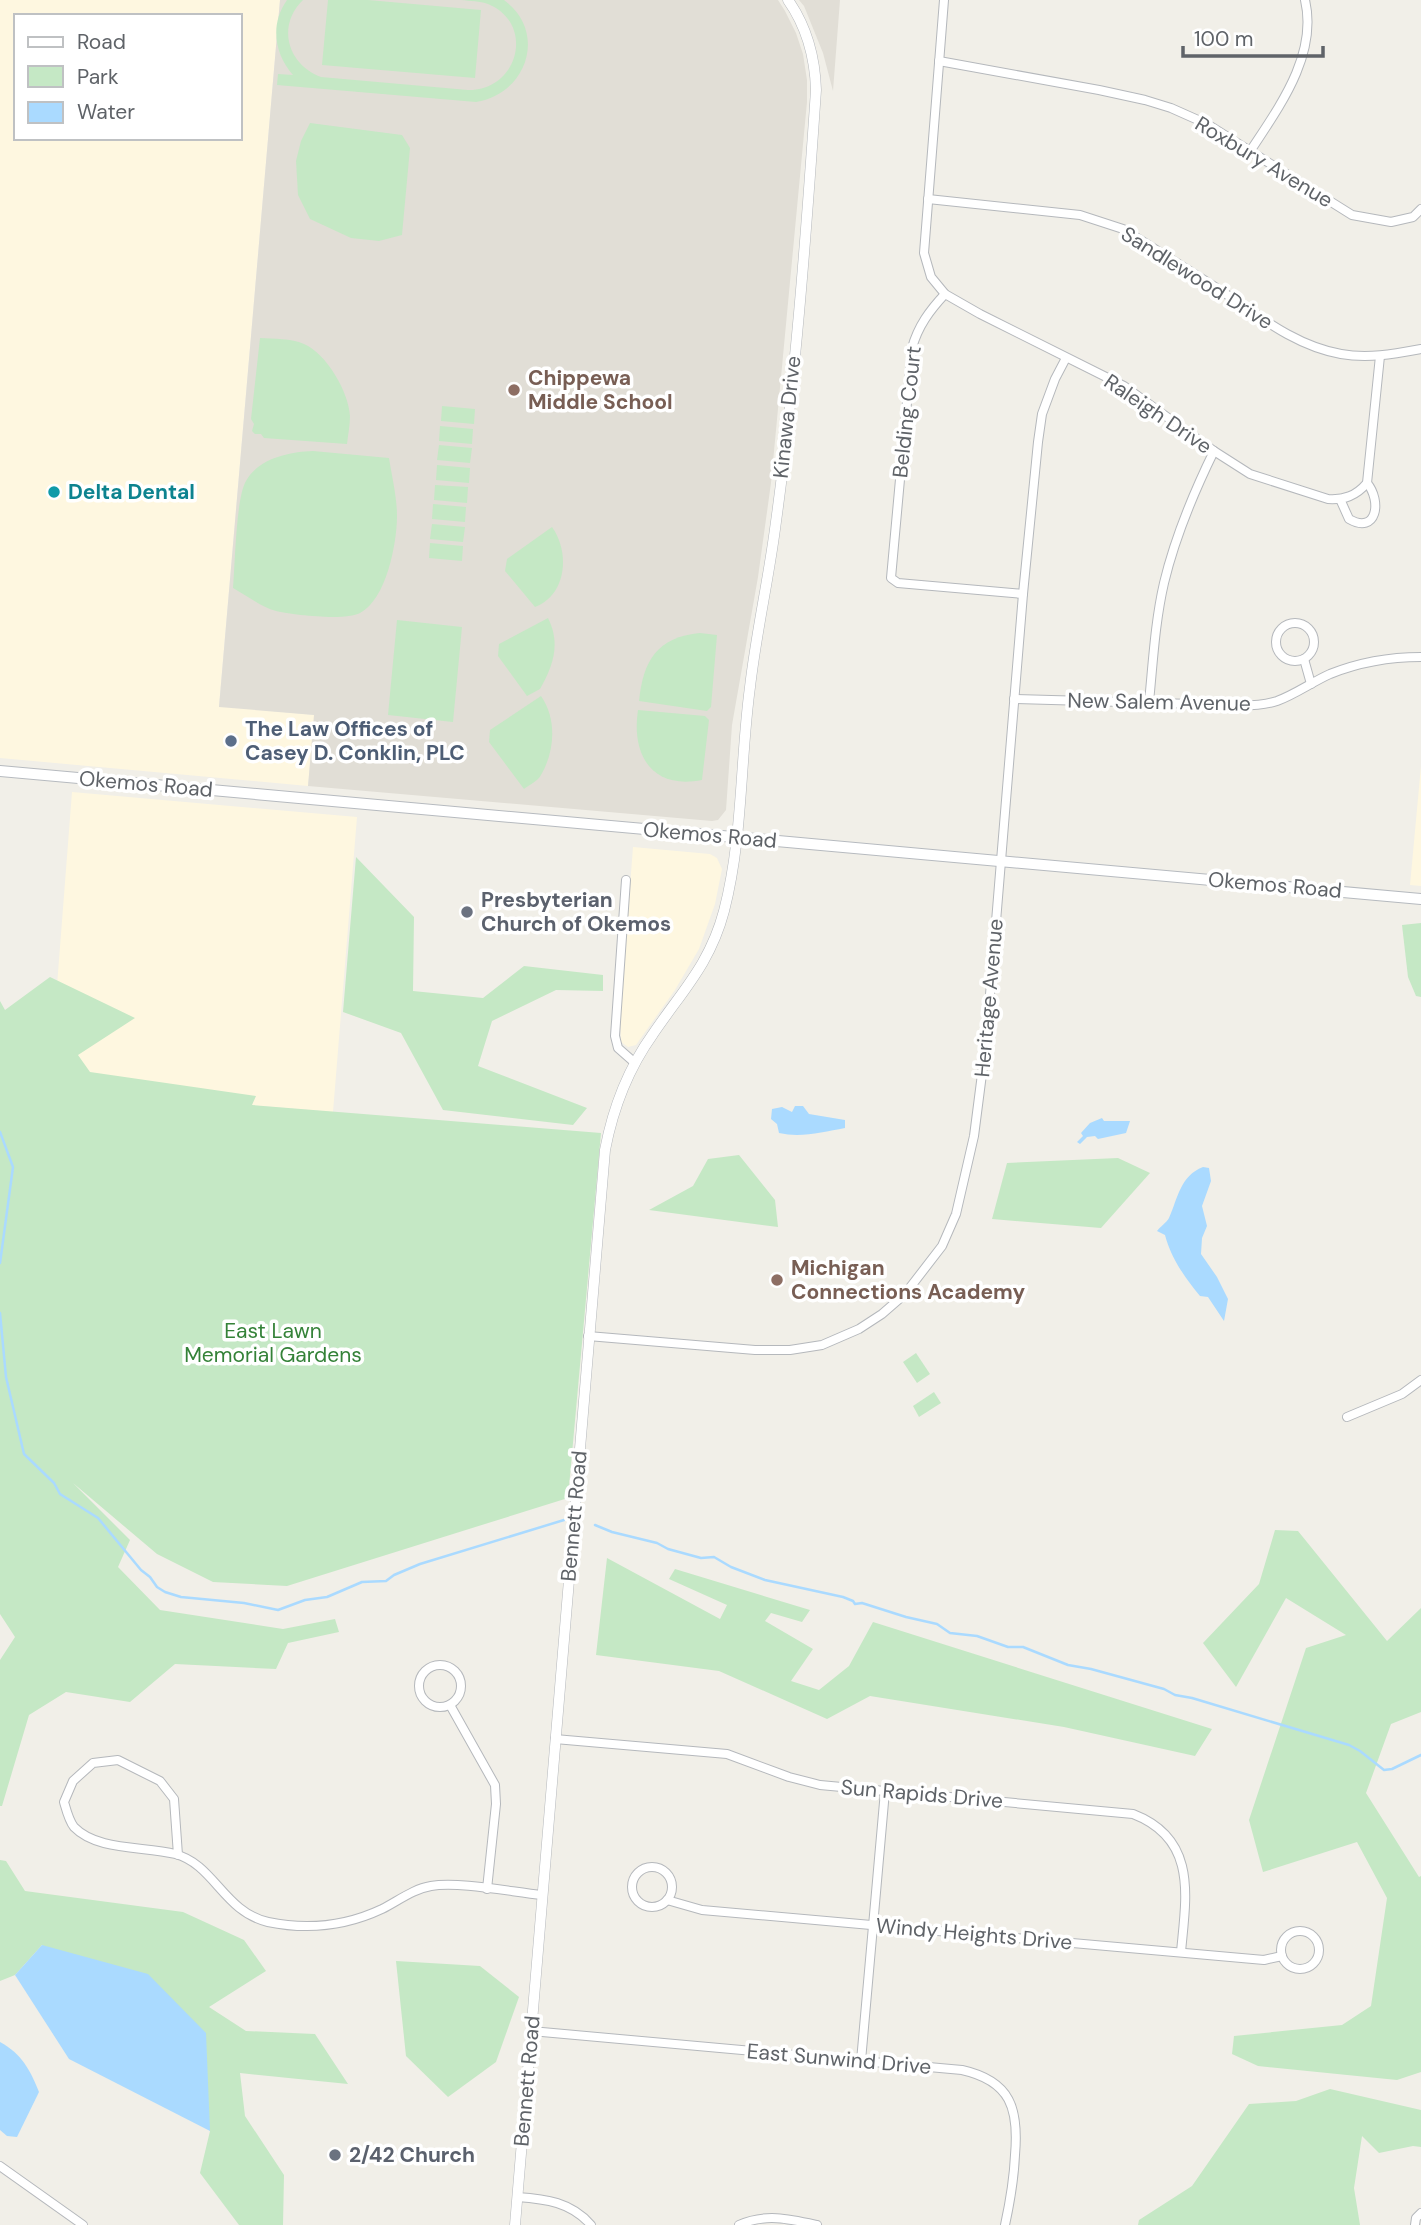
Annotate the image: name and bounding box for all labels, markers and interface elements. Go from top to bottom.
legend [14,14,242,140]
scale bar [1183,14,1323,58]
text: 100 m [1194,25,1254,53]
text: Road [77,28,126,56]
text: Park [77,63,119,91]
text: Water [77,98,135,126]
street label: Roxbury Avenue [1190,110,1338,214]
street label: Sandlewood Drive [1116,220,1278,336]
street label: Belding Court [886,345,928,479]
street label: Kinawa Drive [767,354,807,480]
place label: Chippewa Middle School [528,364,673,416]
street label: Raleigh Drive [1099,368,1217,460]
marker: Chippewa Middle School [506,382,522,398]
place label: Delta Dental [68,478,195,506]
marker: Delta Dental [46,484,62,500]
street label: New Salem Avenue [1067,686,1251,718]
place label: The Law Offices of Casey D. Conklin, PLC [245,715,465,767]
marker: The Law Offices of Casey D. Conklin, PLC [223,733,239,749]
street label: Okemos Road [78,764,214,804]
street label: Okemos Road [642,815,778,855]
street label: Okemos Road [1207,865,1343,905]
place label: Presbyterian Church of Okemos [481,886,671,938]
marker: Presbyterian Church of Okemos [459,904,475,920]
street label: Heritage Avenue [968,918,1010,1078]
place label: Michigan Connections Academy [791,1254,1025,1306]
marker: Michigan Connections Academy [769,1272,785,1288]
park label: East Lawn Memorial Gardens [184,1317,362,1369]
street label: Bennett Road [554,1449,594,1583]
street label: Sun Rapids Drive [840,1773,1004,1815]
street label: Windy Heights Drive [875,1911,1073,1957]
street label: Bennett Road [507,2014,547,2148]
street label: East Sunwind Drive [746,2037,932,2081]
place label: 2/42 Church [349,2141,475,2169]
marker: 2/42 Church [327,2147,343,2163]

